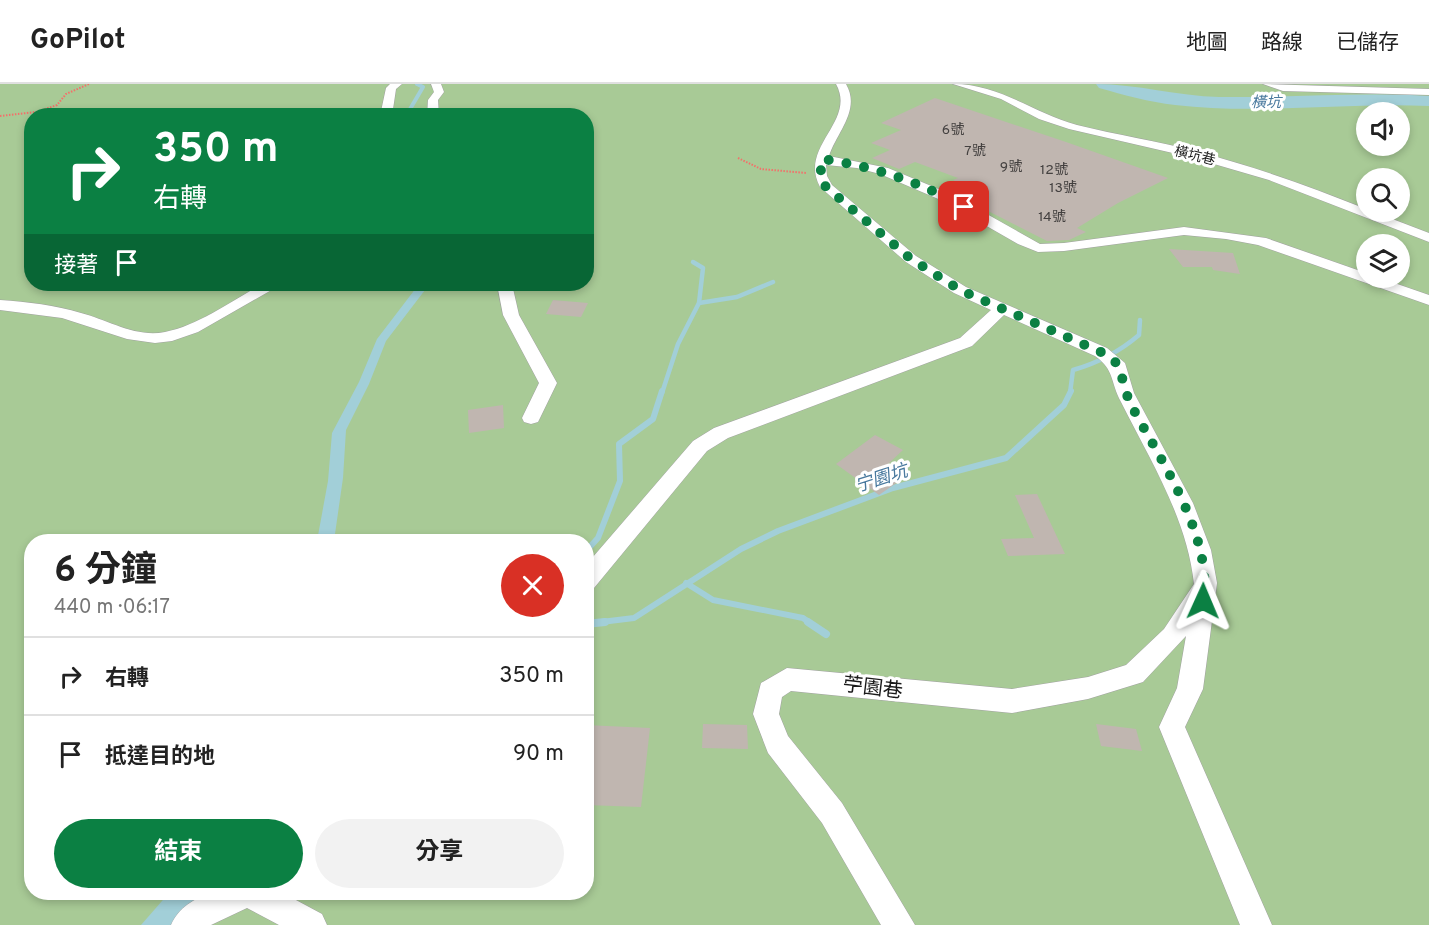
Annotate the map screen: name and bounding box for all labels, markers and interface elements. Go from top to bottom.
text: GoPilot [30,23,125,59]
text: 地圖 [1186,30,1228,57]
text: 路線 [1261,30,1303,57]
text: 已儲存 [1336,30,1399,57]
water label: 橫坑 [1251,94,1283,113]
map controls [1356,102,1410,288]
button: sound [1356,102,1410,156]
house number: 6號 [942,122,964,139]
text: 350 m [153,124,279,177]
icon: right [54,132,132,210]
street label: 橫坑巷 [1172,142,1217,170]
house number: 7號 [964,143,986,160]
house number: 9號 [1000,159,1022,176]
house number: 12號 [1040,162,1068,179]
button: search [1356,168,1410,222]
house number: 13號 [1049,180,1077,197]
pin [938,181,989,232]
text: 右轉 [153,183,207,217]
icon: arrive [947,190,980,223]
house number: 14號 [1038,209,1066,226]
button: layers [1356,234,1410,288]
icon: arrive [110,246,143,279]
text: 接著 [54,253,98,280]
water label: 宁園坑 [852,459,914,499]
text: 6 分鐘 [54,549,157,595]
button: close [501,554,564,617]
position arrow [1171,569,1235,633]
text: 440 m · 06:17 [54,595,170,621]
icon: right [54,660,87,693]
text: 350 m [499,663,564,690]
text: 右轉 [105,666,149,693]
street label: 苧園巷 [841,672,904,706]
icon: arrive [54,738,87,771]
text: 90 m [513,741,564,768]
text: 抵達目的地 [105,744,215,771]
button: 結束 [54,819,303,888]
button: 分享 [315,819,564,888]

